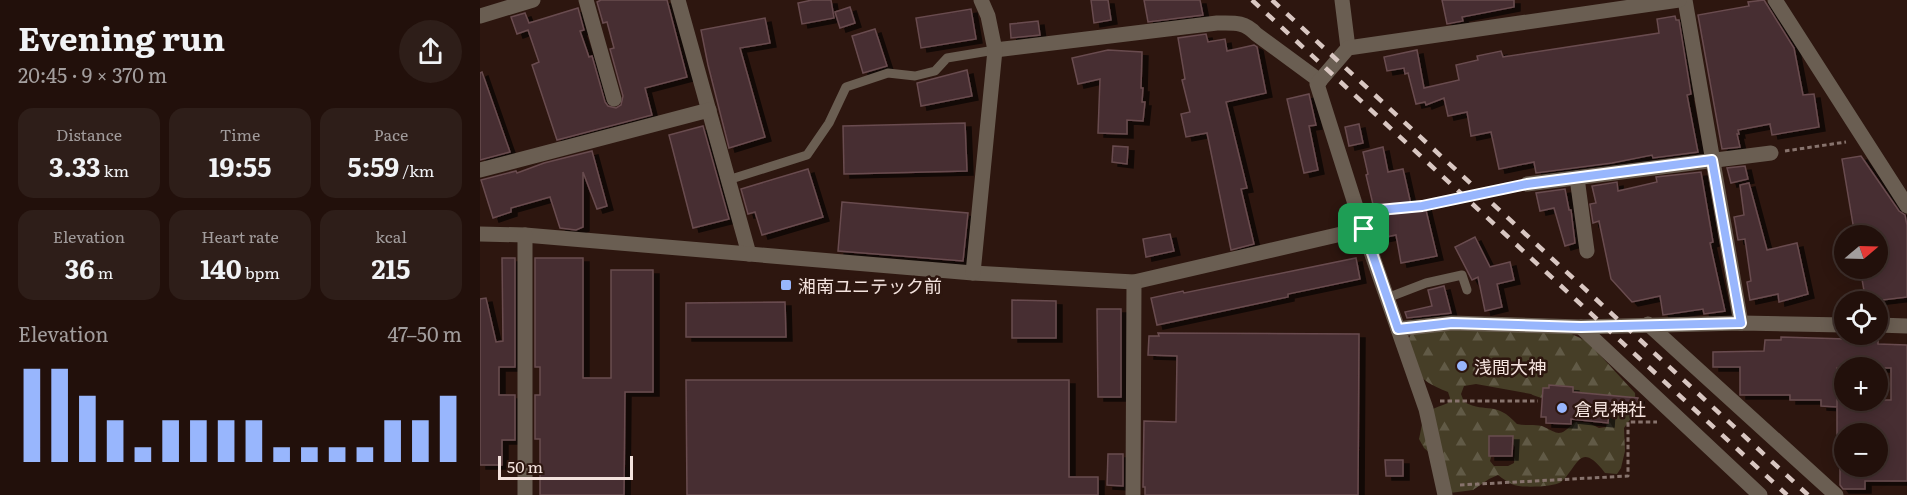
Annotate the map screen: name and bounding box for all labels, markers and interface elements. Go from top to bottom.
text: Evening run [18,12,225,61]
button: share [399,20,462,83]
text: 20:45 · 9 × 370 m [18,59,167,89]
text: Distance [56,122,122,146]
text: Time [220,122,260,146]
text: Pace [374,122,408,146]
text: 3.33 [49,146,101,185]
text: 19:55 [209,146,271,185]
text: 5:59 [348,146,399,185]
text: km [101,158,129,182]
text: /km [399,158,434,182]
pin [1338,203,1389,254]
icon: arrive [1347,212,1380,245]
text: Elevation [53,224,125,248]
text: Heart rate [201,224,279,248]
text: kcal [375,224,407,248]
north arrow [1834,225,1888,279]
map controls [1834,225,1888,477]
text: 36 [65,248,94,287]
text: 140 [200,248,242,287]
text: 215 [372,248,410,287]
text: m [94,260,113,284]
text: bpm [242,260,280,284]
place label: 湘南ユニテック前 [798,272,942,299]
marker: 湘南ユニテック前 [779,278,793,292]
button: locate [1834,291,1888,345]
text: Elevation [18,318,108,348]
text: 47–50 m [388,318,462,348]
place label: 浅間大神 [1474,353,1546,380]
button: + [1834,357,1888,411]
marker: 浅間大神 [1455,359,1469,373]
place label: 倉見神社 [1574,395,1646,422]
marker: 倉見神社 [1555,401,1569,415]
button: − [1834,423,1888,477]
scale bar [498,453,633,480]
text: 50 m [507,454,543,478]

